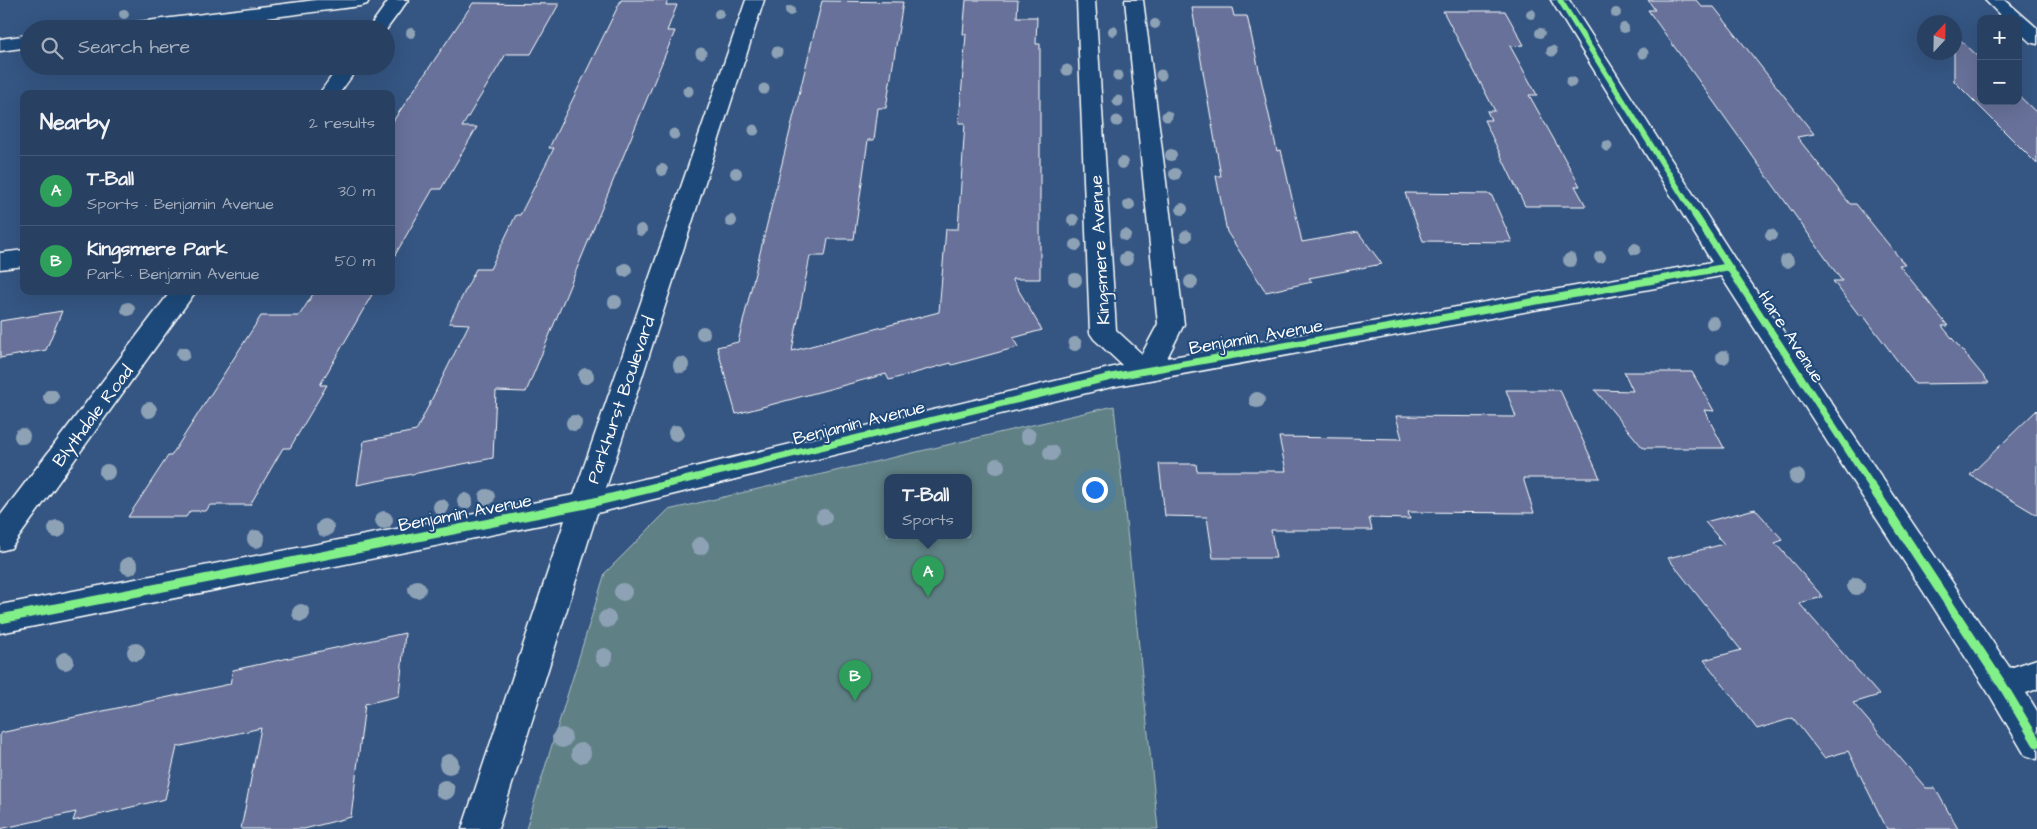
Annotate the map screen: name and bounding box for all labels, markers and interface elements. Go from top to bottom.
north arrow [1917,15,1962,60]
map controls [1977,15,2022,105]
button: + [1977,15,2022,60]
search box [20,20,395,75]
icon: search [38,34,66,62]
text: Search here [78,34,190,61]
button: − [1977,60,2022,105]
text: Nearby [40,108,110,137]
text: 2 results [309,112,375,134]
text: T-Ball [87,166,134,193]
street label: Kingsmere Avenue [1084,174,1117,326]
text: A [51,180,61,202]
text: 30 m [338,180,375,202]
text: Sports · Benjamin Avenue [87,193,274,215]
text: Kingsmere Park [87,236,228,263]
text: B [50,250,62,272]
text: 50 m [335,250,375,272]
text: Park · Benjamin Avenue [87,263,259,285]
street label: Hare Avenue [1752,286,1830,388]
street label: Parkhurst Boulevard [581,313,661,487]
street label: Benjamin Avenue [1187,313,1325,361]
street label: Blythdale Road [47,360,140,473]
street label: Benjamin Avenue [790,394,928,451]
popup [884,474,972,539]
your location [1082,477,1108,503]
text: T-Ball [902,482,949,509]
street label: Benjamin Avenue [396,488,534,538]
text: Sports [902,509,954,531]
pin: A [912,556,944,597]
pin: B [839,660,871,701]

